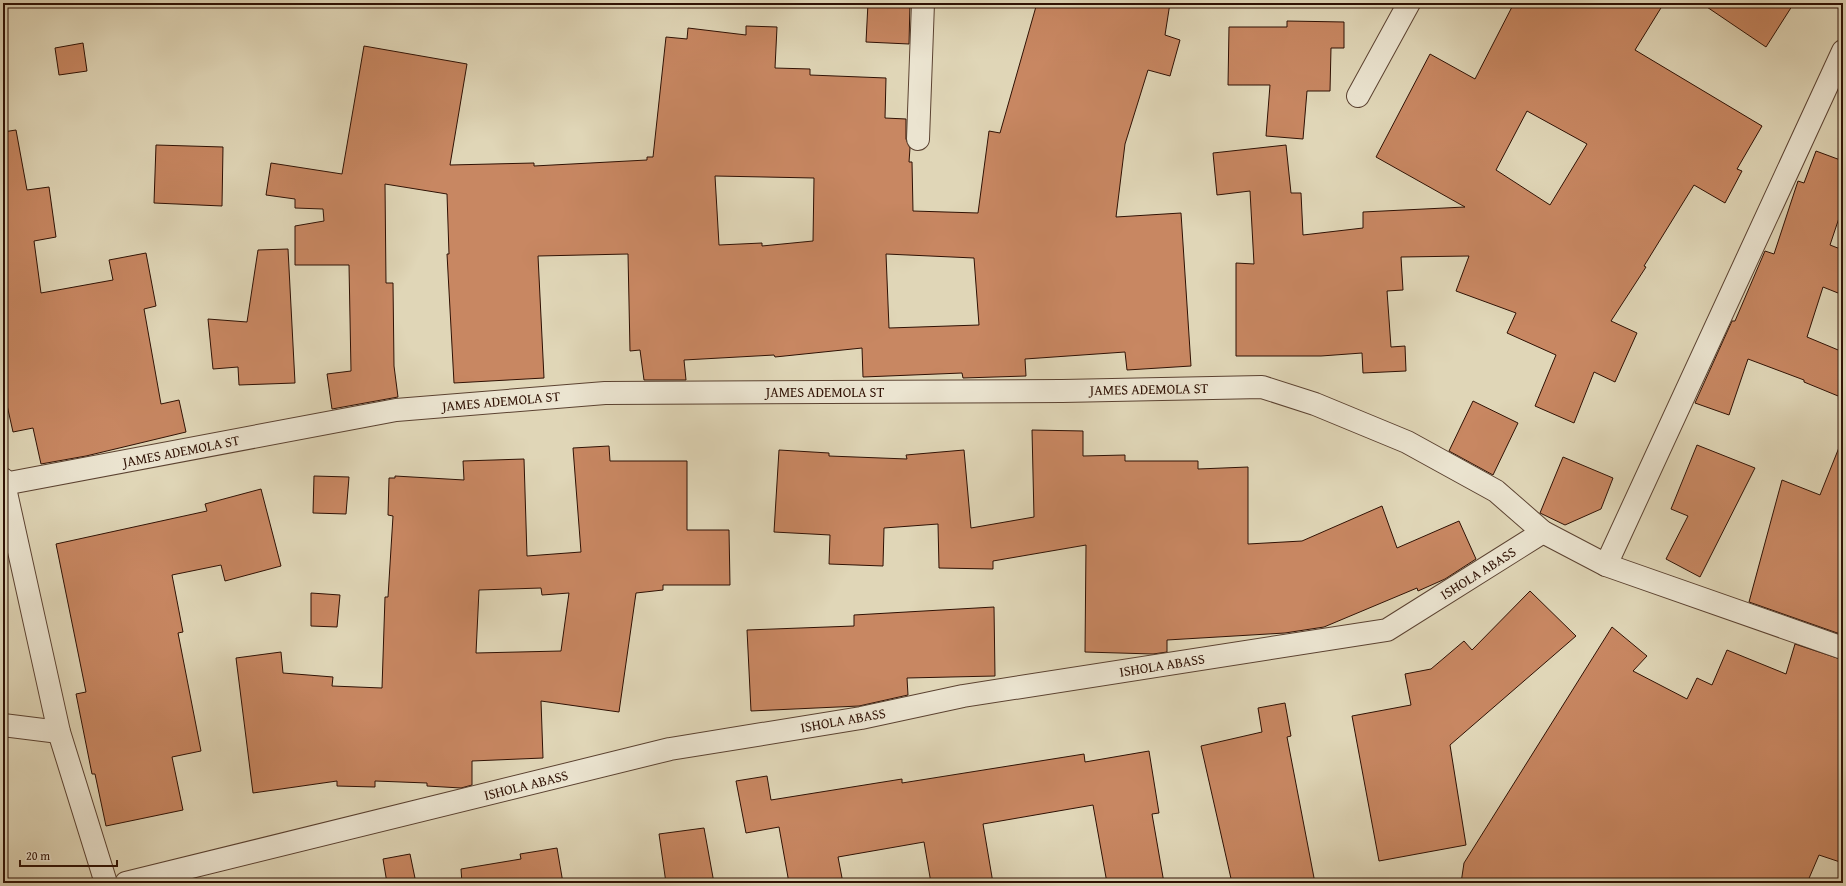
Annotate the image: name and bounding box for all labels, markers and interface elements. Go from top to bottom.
street label: JAMES ADEMOLA ST [1088,378,1209,400]
street label: JAMES ADEMOLA ST [764,382,884,402]
street label: JAMES ADEMOLA ST [439,386,561,416]
street label: JAMES ADEMOLA ST [119,430,241,473]
street label: ISHOLA ABASS [1436,542,1520,604]
street label: ISHOLA ABASS [1118,648,1206,682]
street label: ISHOLA ABASS [799,703,887,737]
street label: ISHOLA ABASS [482,765,570,805]
scale bar [20,842,117,868]
text: 20 m [26,847,50,864]

